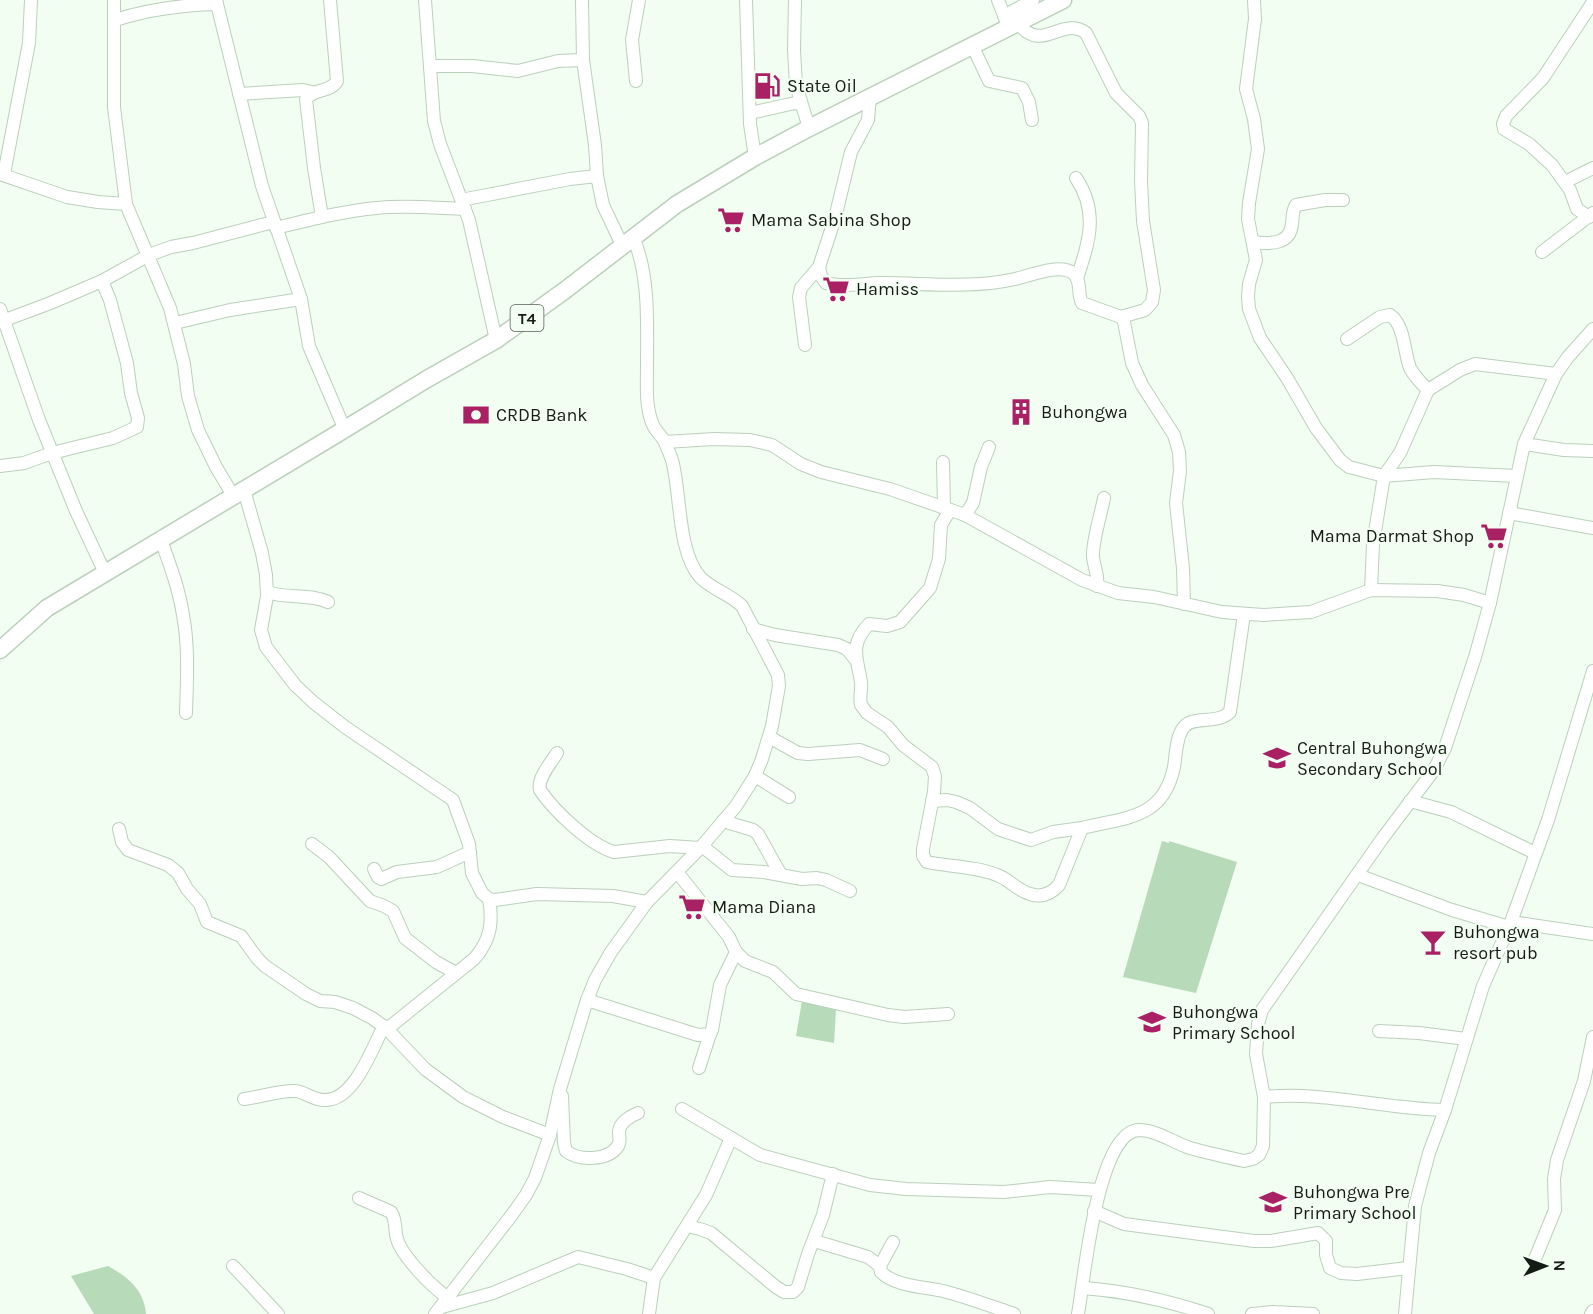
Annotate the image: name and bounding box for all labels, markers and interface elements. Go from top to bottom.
fuel station icon: State Oil [752,71,782,101]
place label: State Oil [787,75,857,97]
supermarket icon: Mama Sabina Shop [716,205,746,235]
place label: Mama Sabina Shop [751,209,911,231]
supermarket icon: Hamiss [821,274,851,304]
place label: Hamiss [856,278,919,300]
road number: T4 [510,305,544,331]
building icon: Buhongwa [1006,397,1036,427]
bank icon: CRDB Bank [461,400,491,430]
place label: Buhongwa [1041,401,1128,423]
place label: CRDB Bank [496,404,588,426]
supermarket icon: Mama Darmat Shop [1479,521,1509,551]
place label: Mama Darmat Shop [1310,525,1474,547]
place label: Central Buhongwa Secondary School [1297,737,1447,780]
school or university icon: Central Buhongwa Secondary School [1262,743,1292,773]
supermarket icon: Mama Diana [677,892,707,922]
place label: Mama Diana [712,896,816,918]
place label: Buhongwa resort pub [1453,921,1540,964]
bar icon: Buhongwa resort pub [1418,927,1448,957]
place label: Buhongwa Primary School [1172,1001,1296,1044]
school or university icon: Buhongwa Primary School [1137,1007,1167,1037]
place label: Buhongwa Pre Primary School [1293,1181,1417,1224]
school or university icon: Buhongwa Pre Primary School [1258,1187,1288,1217]
north arrow [1515,1236,1575,1296]
text: N [1550,1260,1569,1272]

